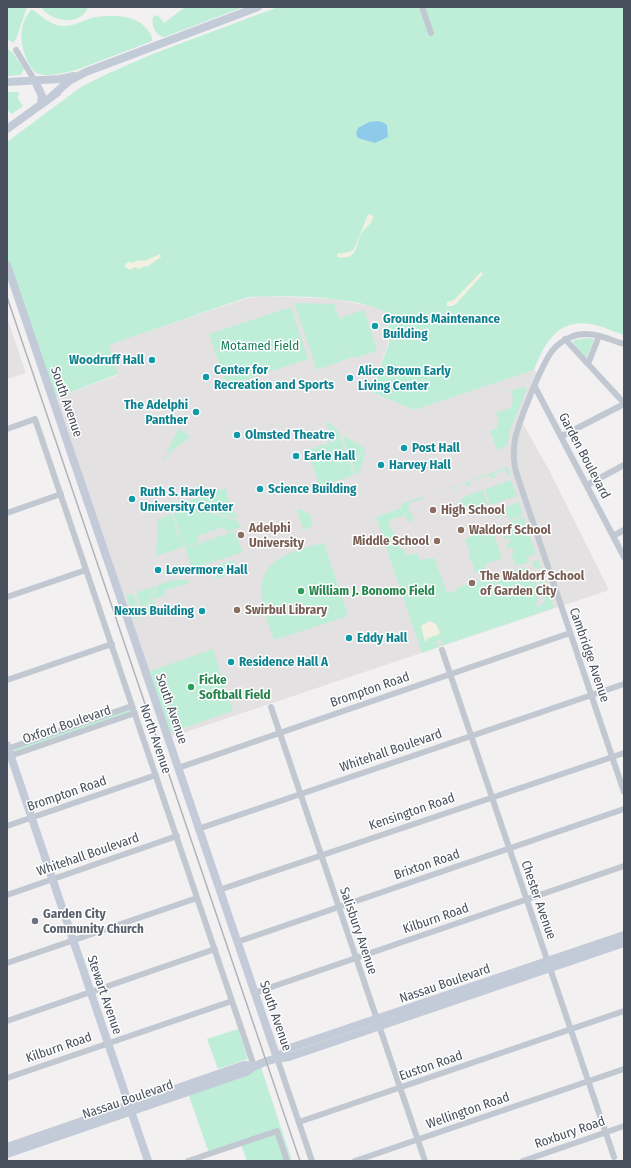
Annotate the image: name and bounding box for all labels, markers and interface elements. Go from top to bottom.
place label: Grounds Maintenance Building [383,311,500,342]
marker: Grounds Maintenance Building [370,321,380,331]
park label: Motamed Field [221,338,299,354]
place label: Woodruff Hall [69,352,144,368]
marker: Woodruff Hall [147,355,157,365]
place label: Center for Recreation and Sports [214,362,334,393]
place label: Alice Brown Early Living Center [358,363,451,394]
street label: South Avenue [47,365,85,439]
marker: Center for Recreation and Sports [201,372,211,382]
marker: Alice Brown Early Living Center [345,373,355,383]
place label: The Adelphi Panther [124,397,188,428]
marker: The Adelphi Panther [191,407,201,417]
street label: Garden Boulevard [555,410,613,502]
place label: Olmsted Theatre [245,427,335,443]
marker: Olmsted Theatre [232,430,242,440]
place label: Post Hall [412,440,460,456]
marker: Post Hall [399,443,409,453]
place label: Earle Hall [304,448,355,464]
marker: Earle Hall [291,451,301,461]
place label: Harvey Hall [389,457,451,473]
marker: Harvey Hall [376,460,386,470]
place label: Science Building [268,481,356,497]
place label: Ruth S. Harley University Center [140,484,233,515]
marker: Science Building [255,484,265,494]
marker: Ruth S. Harley University Center [127,494,137,504]
place label: High School [441,502,505,518]
marker: High School [428,505,438,515]
place label: Adelphi University [249,520,304,551]
place label: Waldorf School [469,522,551,538]
marker: Waldorf School [456,525,466,535]
marker: Adelphi University [236,530,246,540]
place label: Middle School [353,533,429,549]
marker: Middle School [432,536,442,546]
place label: Levermore Hall [166,562,247,578]
marker: Levermore Hall [153,565,163,575]
place label: The Waldorf School of Garden City [480,568,584,599]
marker: The Waldorf School of Garden City [467,578,477,588]
place label: William J. Bonomo Field [309,583,435,599]
marker: William J. Bonomo Field [296,586,306,596]
place label: Swirbul Library [245,602,327,618]
place label: Nexus Building [114,603,194,619]
marker: Swirbul Library [232,605,242,615]
marker: Nexus Building [197,606,207,616]
street label: Cambridge Avenue [566,606,612,704]
place label: Eddy Hall [357,630,407,646]
marker: Eddy Hall [344,633,354,643]
place label: Residence Hall A [239,654,328,670]
marker: Residence Hall A [226,657,236,667]
street label: Brompton Road [328,669,412,711]
street label: South Avenue [152,672,190,746]
place label: Ficke Softball Field [199,672,271,703]
marker: Ficke Softball Field [186,682,196,692]
street label: North Avenue [136,702,174,776]
street label: Oxford Boulevard [21,703,113,747]
street label: Whitehall Boulevard [338,726,444,776]
street label: Brompton Road [25,773,109,815]
street label: Kensington Road [367,790,457,834]
street label: Whitehall Boulevard [35,830,141,880]
street label: Brixton Road [392,846,462,884]
street label: Chester Avenue [517,858,559,942]
street label: Salisbury Avenue [336,885,380,977]
street label: Kilburn Road [401,900,471,938]
place label: Garden City Community Church [43,906,144,937]
marker: Garden City Community Church [30,916,40,926]
street label: Stewart Avenue [83,953,125,1037]
street label: Nassau Boulevard [398,961,492,1007]
street label: South Avenue [256,979,294,1053]
street label: Kilburn Road [24,1029,94,1067]
street label: Euston Road [397,1048,465,1084]
street label: Nassau Boulevard [81,1077,175,1123]
street label: Wellington Road [424,1089,512,1133]
street label: Roxbury Road [533,1114,607,1152]

